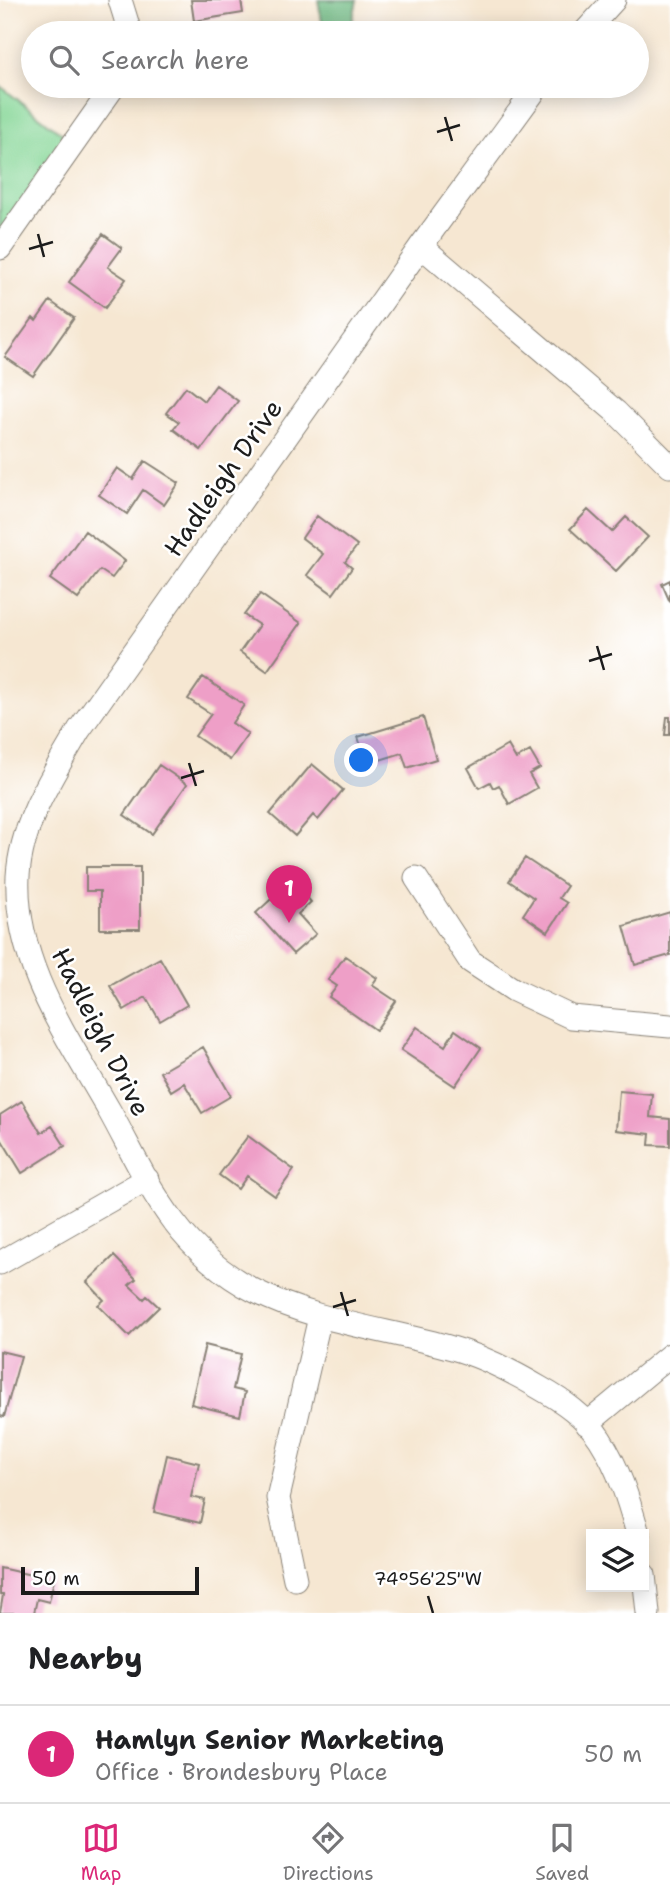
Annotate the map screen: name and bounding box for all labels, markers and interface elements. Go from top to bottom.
search box [21,21,649,98]
icon: search [45,41,83,79]
text: Search here [101,42,250,77]
street label: Hadleigh Drive [155,392,290,563]
your location [344,743,378,777]
pin: 1 [266,865,312,923]
street label: Hadleigh Drive [44,942,159,1122]
map controls [586,1529,649,1592]
button: layers [586,1529,649,1592]
scale bar [21,1564,200,1596]
text: 50 m [32,1566,80,1591]
text: 74°56'25"W [374,1567,482,1591]
text: Nearby [28,1638,143,1679]
text: Hamlyn Senior Marketing [95,1722,444,1757]
text: 1 [46,1739,56,1769]
text: 50 m [584,1739,642,1769]
text: Office · Brondesbury Place [95,1757,388,1787]
tab: Map [81,1819,121,1886]
tab: Directions [283,1819,374,1886]
tab: Saved [535,1819,589,1886]

